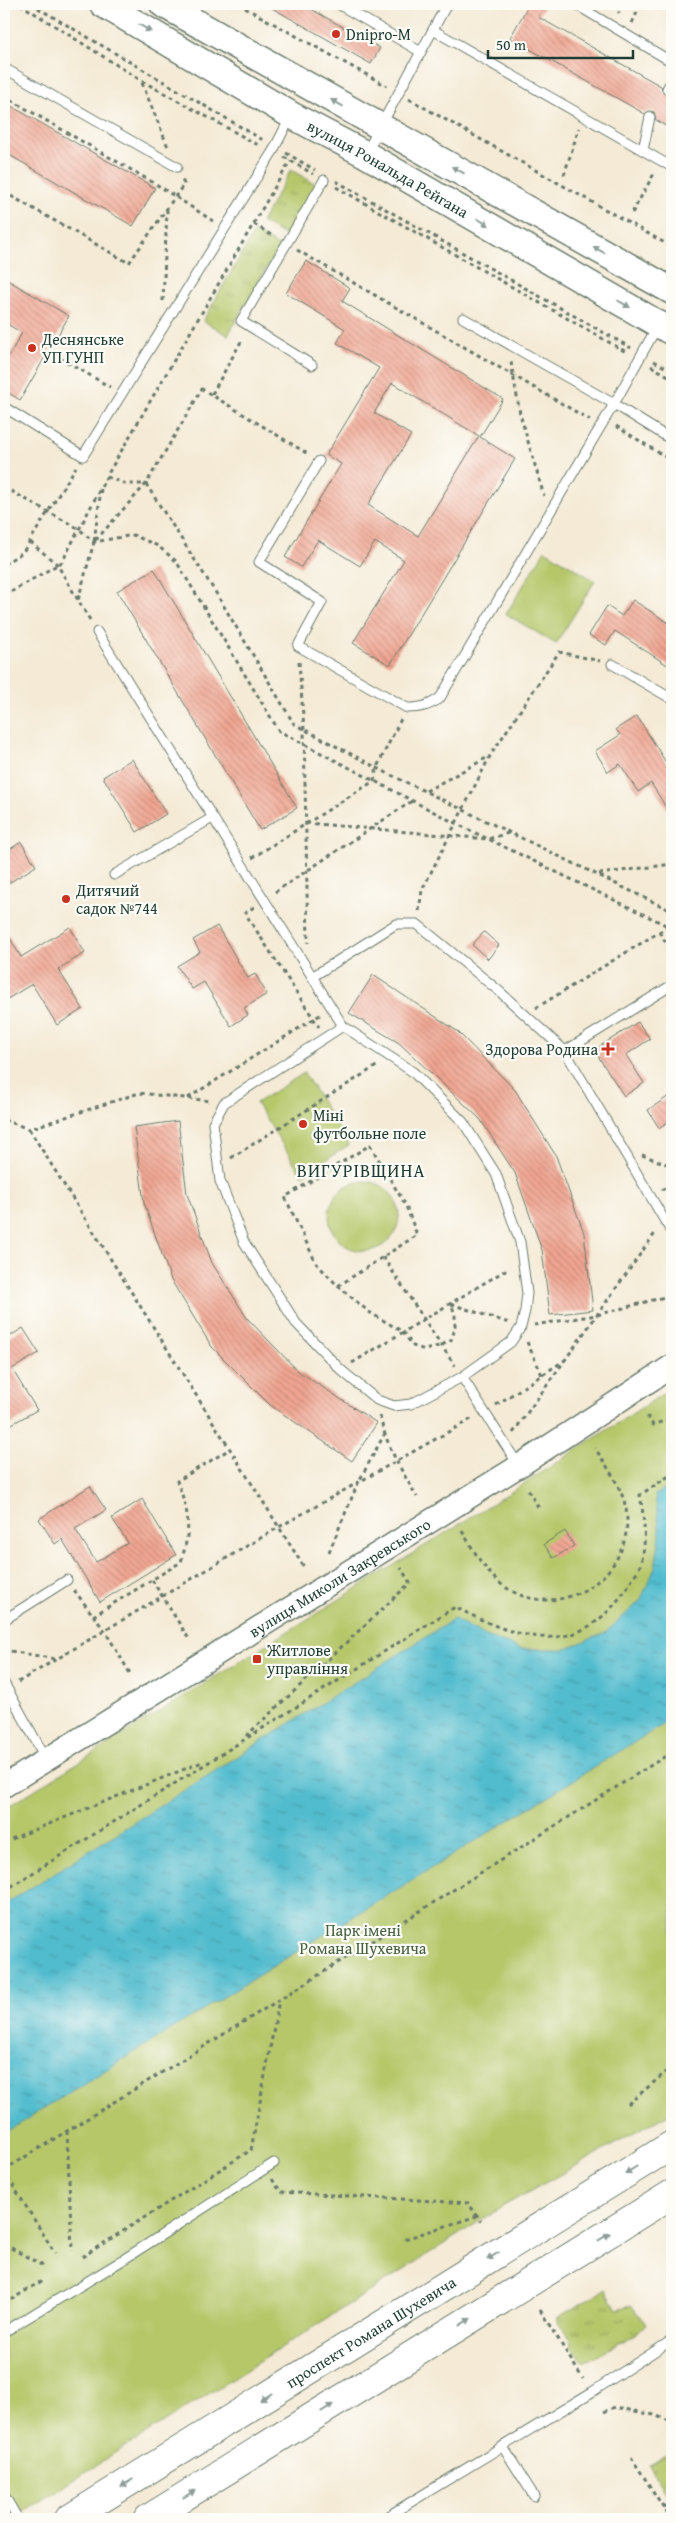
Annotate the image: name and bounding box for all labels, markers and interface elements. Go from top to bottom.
place label: Dnipro-M [346,22,411,46]
one-way arrow [138,24,151,33]
marker: Dnipro-M [330,28,342,40]
scale bar [488,28,634,60]
text: 50 m [496,34,527,55]
one-way arrow [331,98,344,107]
street label: вулиця Рональда Рейгана [303,114,473,224]
one-way arrow [450,166,465,174]
one-way arrow [476,218,489,227]
one-way arrow [592,246,607,254]
one-way arrow [617,299,630,308]
place label: Деснянське УП ГУНП [41,327,124,369]
marker: Деснянське УП ГУНП [26,342,38,354]
place label: Дитячий садок №744 [75,878,158,920]
marker: Дитячий садок №744 [60,893,72,905]
place label: Здорова Родина [485,1037,598,1061]
marker: Здорова Родина [602,1043,614,1055]
place label: Міні футбольне поле [313,1103,426,1145]
marker: Міні футбольне поле [297,1118,309,1130]
district label: ВИГУРІВЩИНА [297,1157,425,1184]
street label: вулиця Миколи Закревського [244,1512,435,1643]
place label: Житлове управління [266,1638,348,1680]
marker: Житлове управління [251,1653,263,1665]
park label: Парк імені Романа Шухевича [300,1918,427,1960]
one-way arrow [624,2166,637,2175]
one-way arrow [597,2232,610,2241]
one-way arrow [486,2252,499,2261]
street label: проспект Романа Шухевича [281,2270,461,2394]
one-way arrow [459,2317,472,2327]
one-way arrow [259,2393,272,2402]
one-way arrow [321,2403,334,2412]
one-way arrow [121,2478,134,2488]
one-way arrow [183,2489,196,2498]

